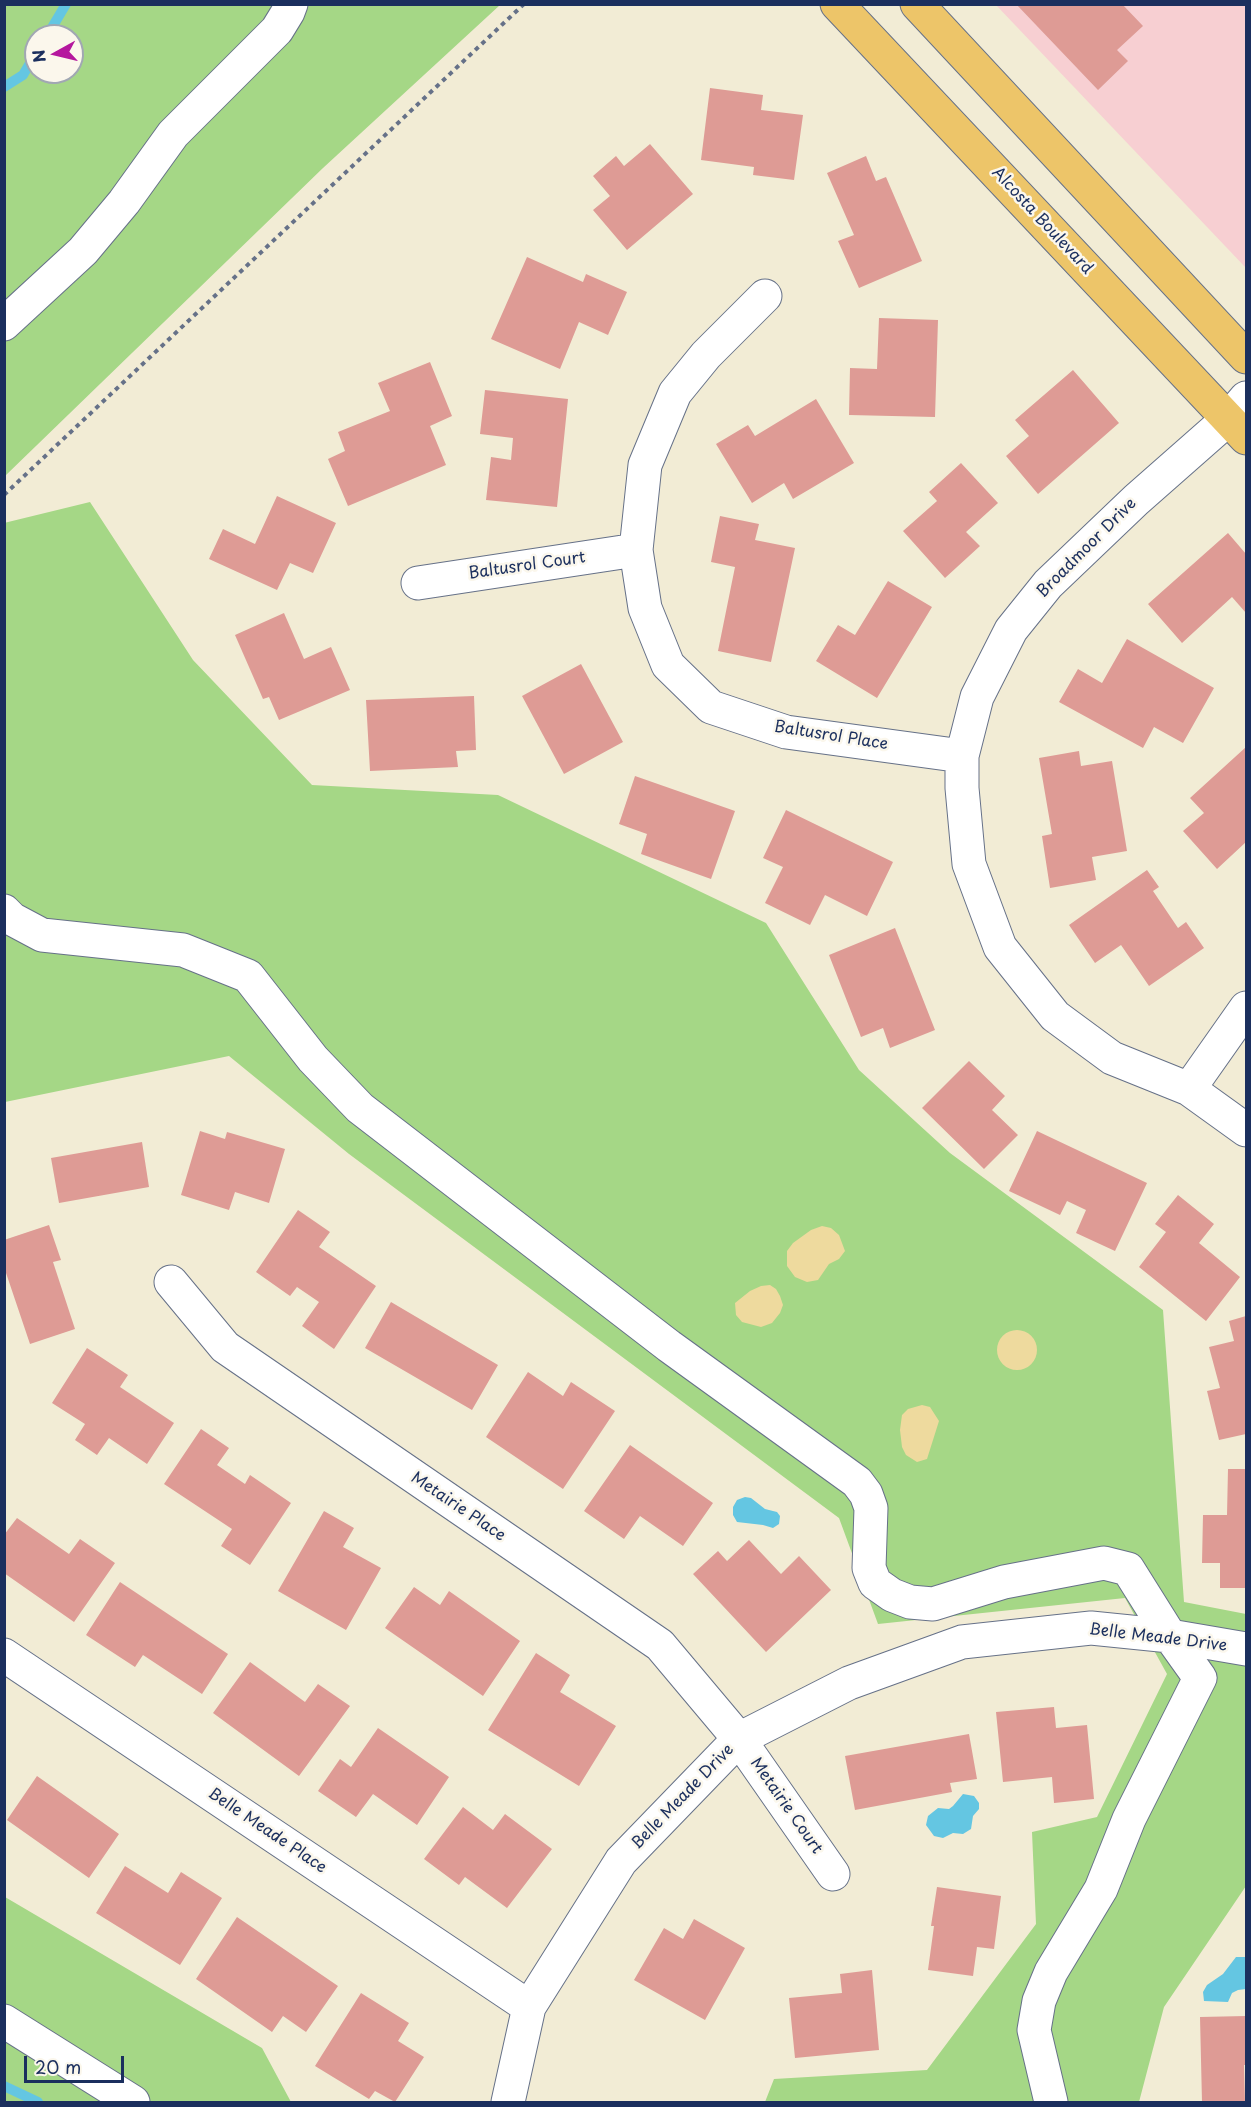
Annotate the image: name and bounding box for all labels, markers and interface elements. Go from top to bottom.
north arrow [24,24,84,84]
text: N [25,48,51,64]
street label: Alcosta Boulevard [988,164,1096,278]
street label: Broadmoor Drive [1033,494,1141,602]
street label: Baltusrol Court [467,548,587,584]
street label: Baltusrol Place [773,718,889,754]
street label: Metairie Place [407,1468,509,1546]
street label: Belle Meade Drive [1088,1620,1228,1656]
street label: Belle Meade Drive [628,1740,738,1854]
street label: Metairie Court [746,1754,826,1858]
street label: Belle Meade Place [204,1784,330,1878]
scale bar [27,2044,128,2082]
text: 20 m [35,2053,81,2080]

